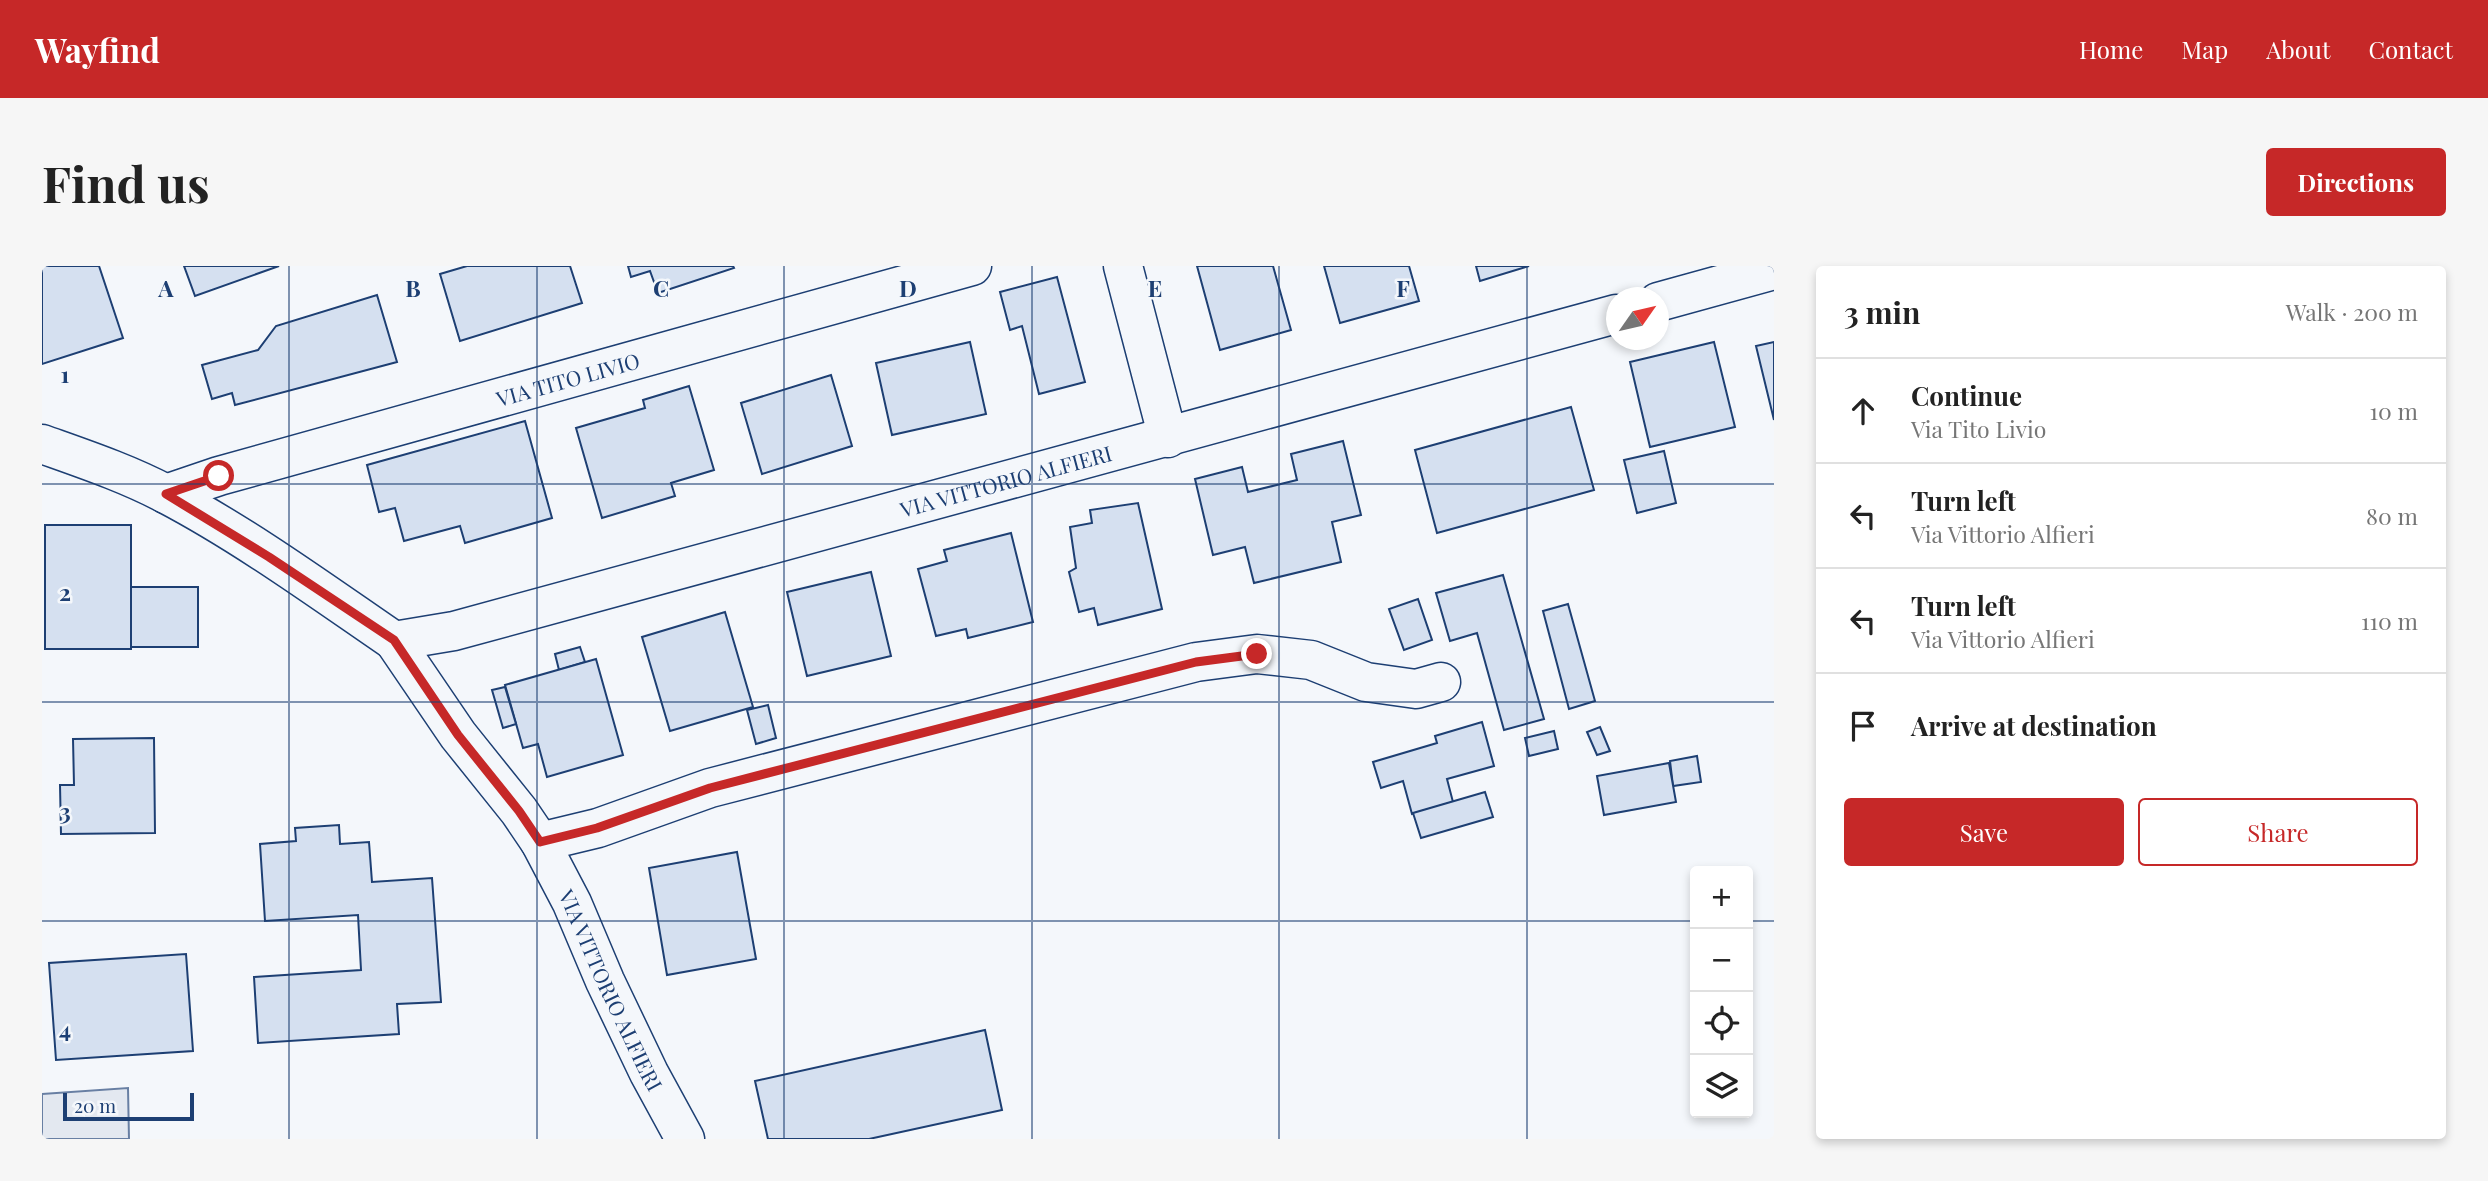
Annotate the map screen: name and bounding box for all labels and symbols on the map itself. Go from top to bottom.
text: A [157,272,174,303]
text: B [405,272,421,303]
text: C [653,272,669,303]
text: D [899,272,917,303]
text: E [1148,272,1162,303]
text: F [1396,272,1410,303]
north arrow [1606,287,1669,350]
street label: VIA TITO LIVIO [492,345,643,412]
text: 1 [61,358,70,389]
street label: VIA VITTORIO ALFIERI [896,438,1115,523]
route start [203,460,234,491]
text: 2 [59,576,71,607]
route end [1241,638,1272,669]
text: 3 [59,795,71,826]
street label: VIA VITTORIO ALFIERI [553,883,670,1096]
text: 4 [59,1013,71,1044]
scale bar [63,1090,194,1122]

